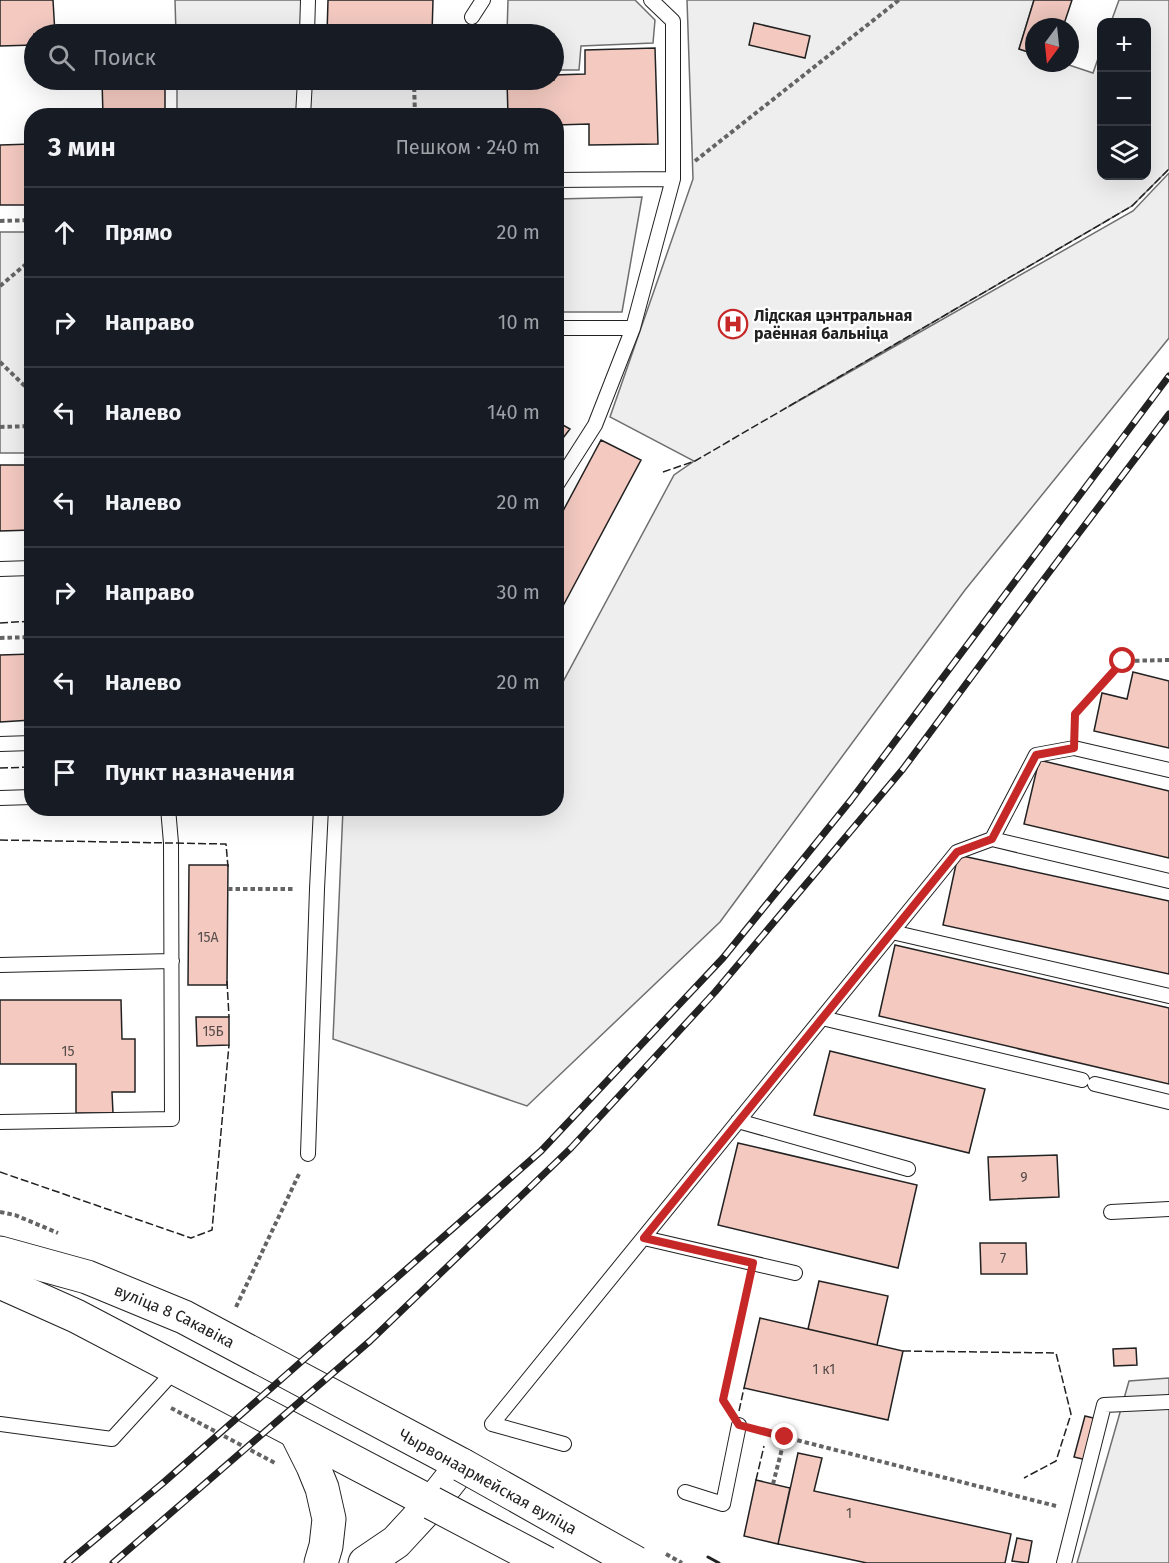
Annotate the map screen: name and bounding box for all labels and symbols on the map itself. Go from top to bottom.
north arrow [1025,18,1079,72]
place label: Лідская цэнтральная раённая бальніца [754,306,912,343]
hospital icon: Лідская цэнтральная раённая бальніца [717,308,749,340]
route start [1109,647,1135,673]
house number: 15А [197,929,219,946]
house number: 15Б [202,1023,224,1040]
house number: 15 [61,1043,75,1060]
house number: 9 [1020,1169,1028,1186]
house number: 7 [1000,1250,1006,1267]
street label: вуліца 8 Сакавіка [111,1280,238,1352]
house number: 1 к1 [813,1361,835,1378]
route end [771,1423,797,1449]
street label: Чырвонаармейская вуліца [395,1425,580,1538]
house number: 1 [846,1505,852,1522]

